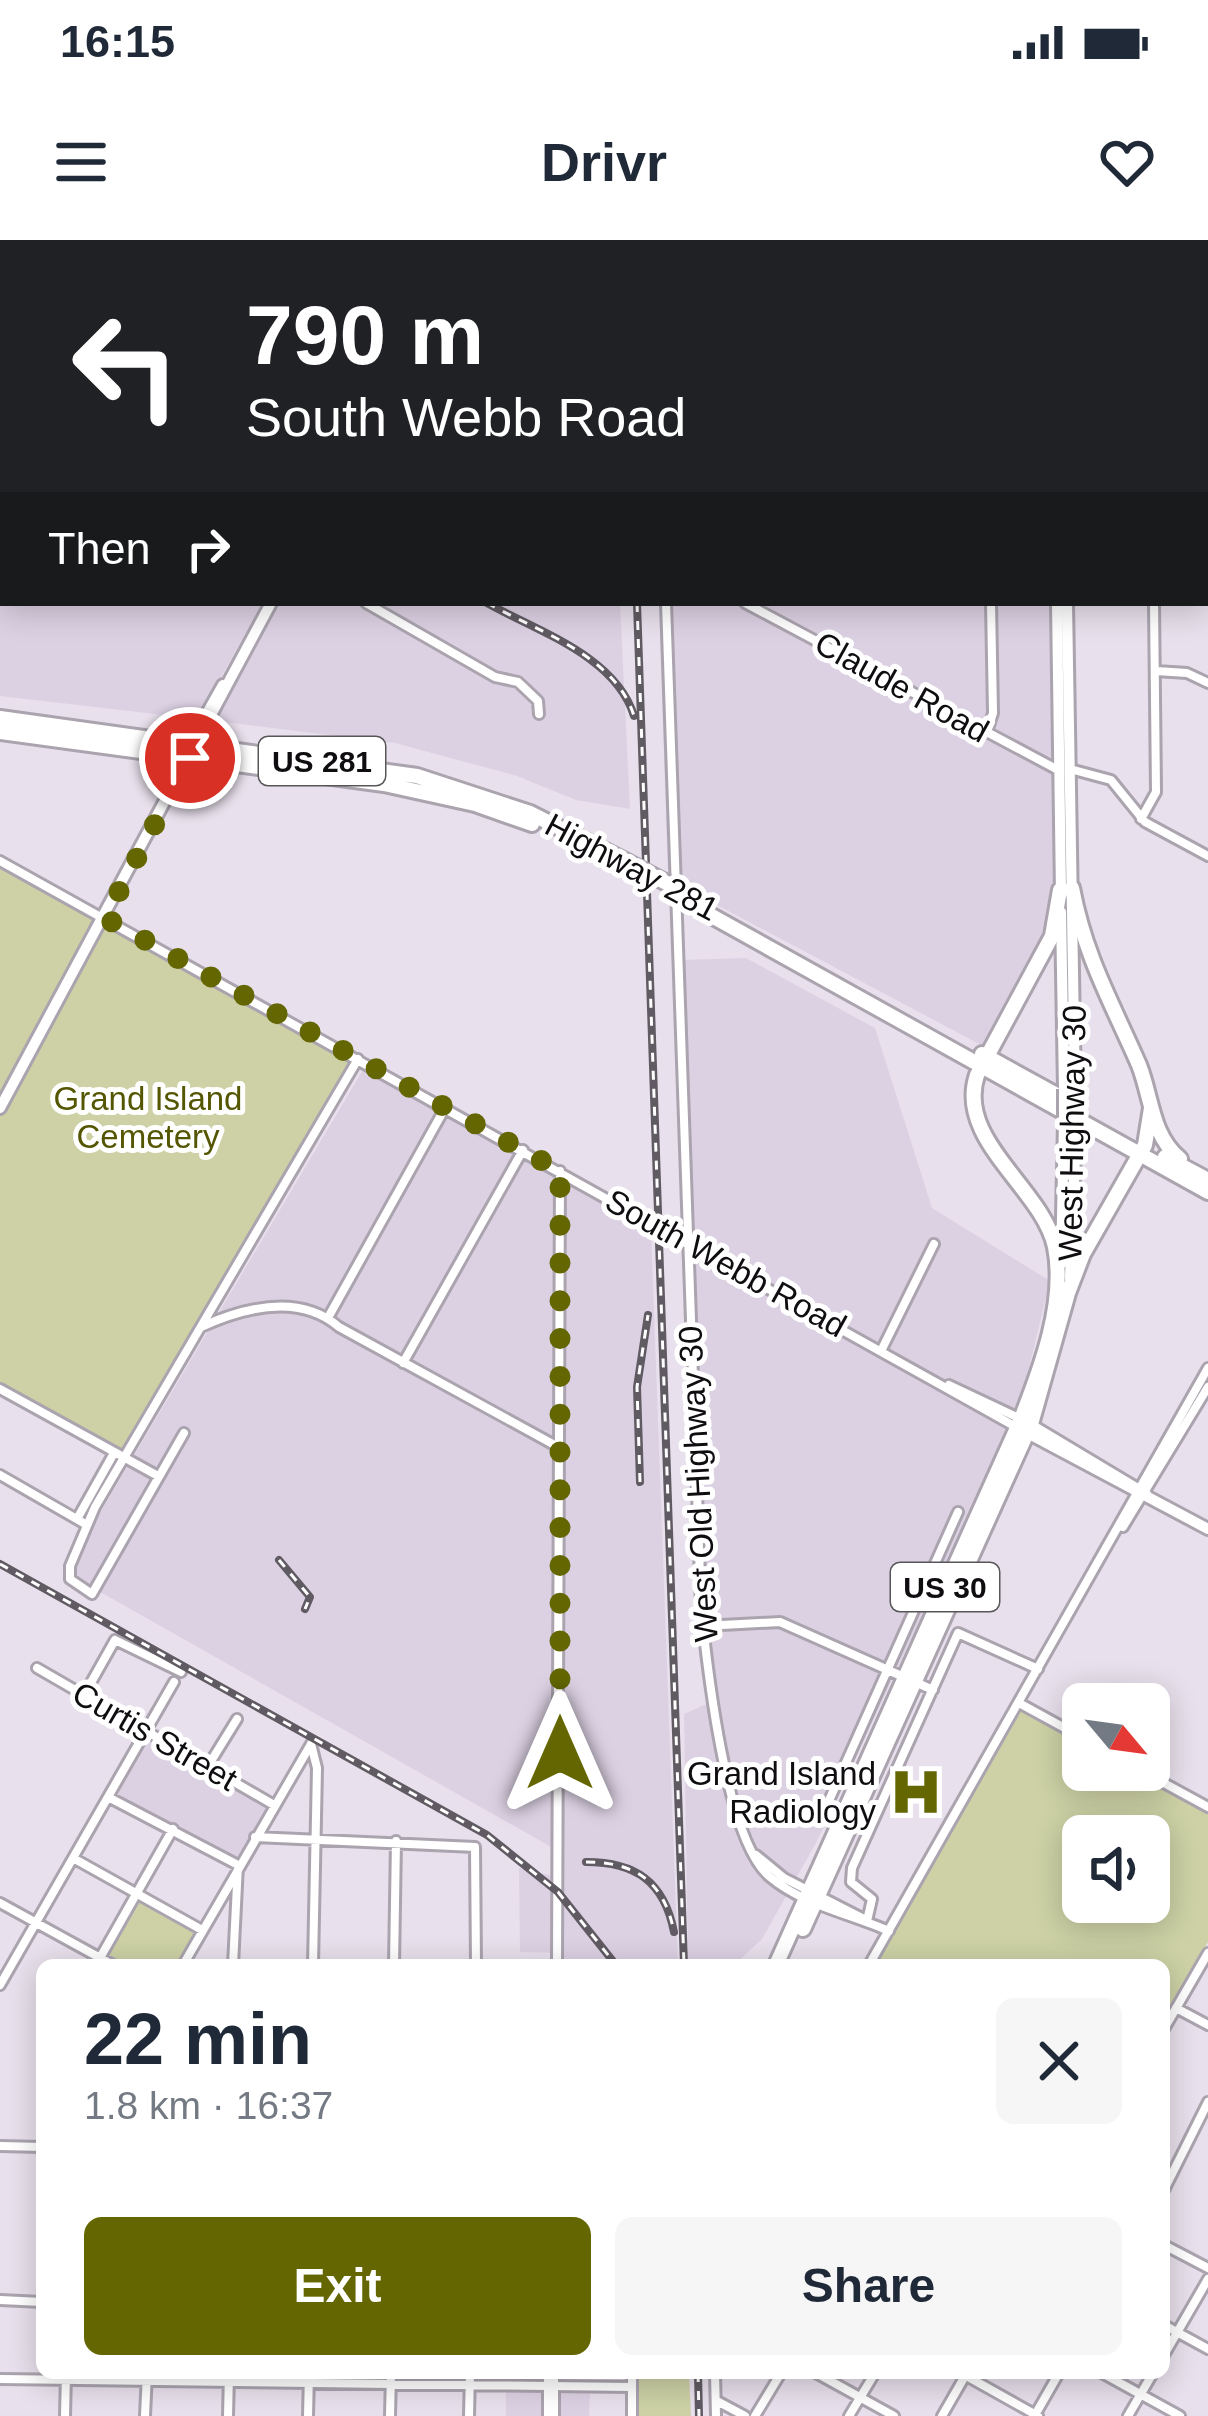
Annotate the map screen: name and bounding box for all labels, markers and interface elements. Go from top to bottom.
text: 16:15 [60,16,175,67]
icon: menu [48,129,114,195]
icon: heart [1094,129,1160,195]
text: Drivr [541,132,667,192]
icon: left [48,288,204,444]
text: 790 m [246,288,484,382]
text: South Webb Road [246,387,686,447]
icon: right [175,516,241,582]
text: Then [48,523,151,574]
street label: Claude Road [809,624,995,750]
pin [139,707,241,809]
icon: arrive [157,725,223,791]
road number: US 281 [259,737,385,785]
street label: Highway 281 [539,806,725,928]
street label: West Highway 30 [1051,1005,1093,1261]
park label: Grand Island Cemetery [54,1080,242,1155]
street label: South Webb Road [599,1182,853,1344]
street label: West Old Highway 30 [671,1325,725,1643]
road number: US 30 [891,1563,999,1611]
street label: Curtis Street [66,1674,244,1798]
north arrow [1062,1683,1170,1791]
map controls [1062,1683,1170,1923]
position arrow [497,1690,623,1816]
place label: Grand Island Radiology [687,1755,876,1830]
hospital icon: Grand Island Radiology [887,1763,945,1821]
button: sound [1062,1815,1170,1923]
button: close [996,1998,1122,2124]
text: 22 min [84,1999,312,2079]
text: 1.8 km · 16:37 [84,2084,333,2127]
button: Exit [84,2217,591,2355]
button: Share [615,2217,1122,2355]

